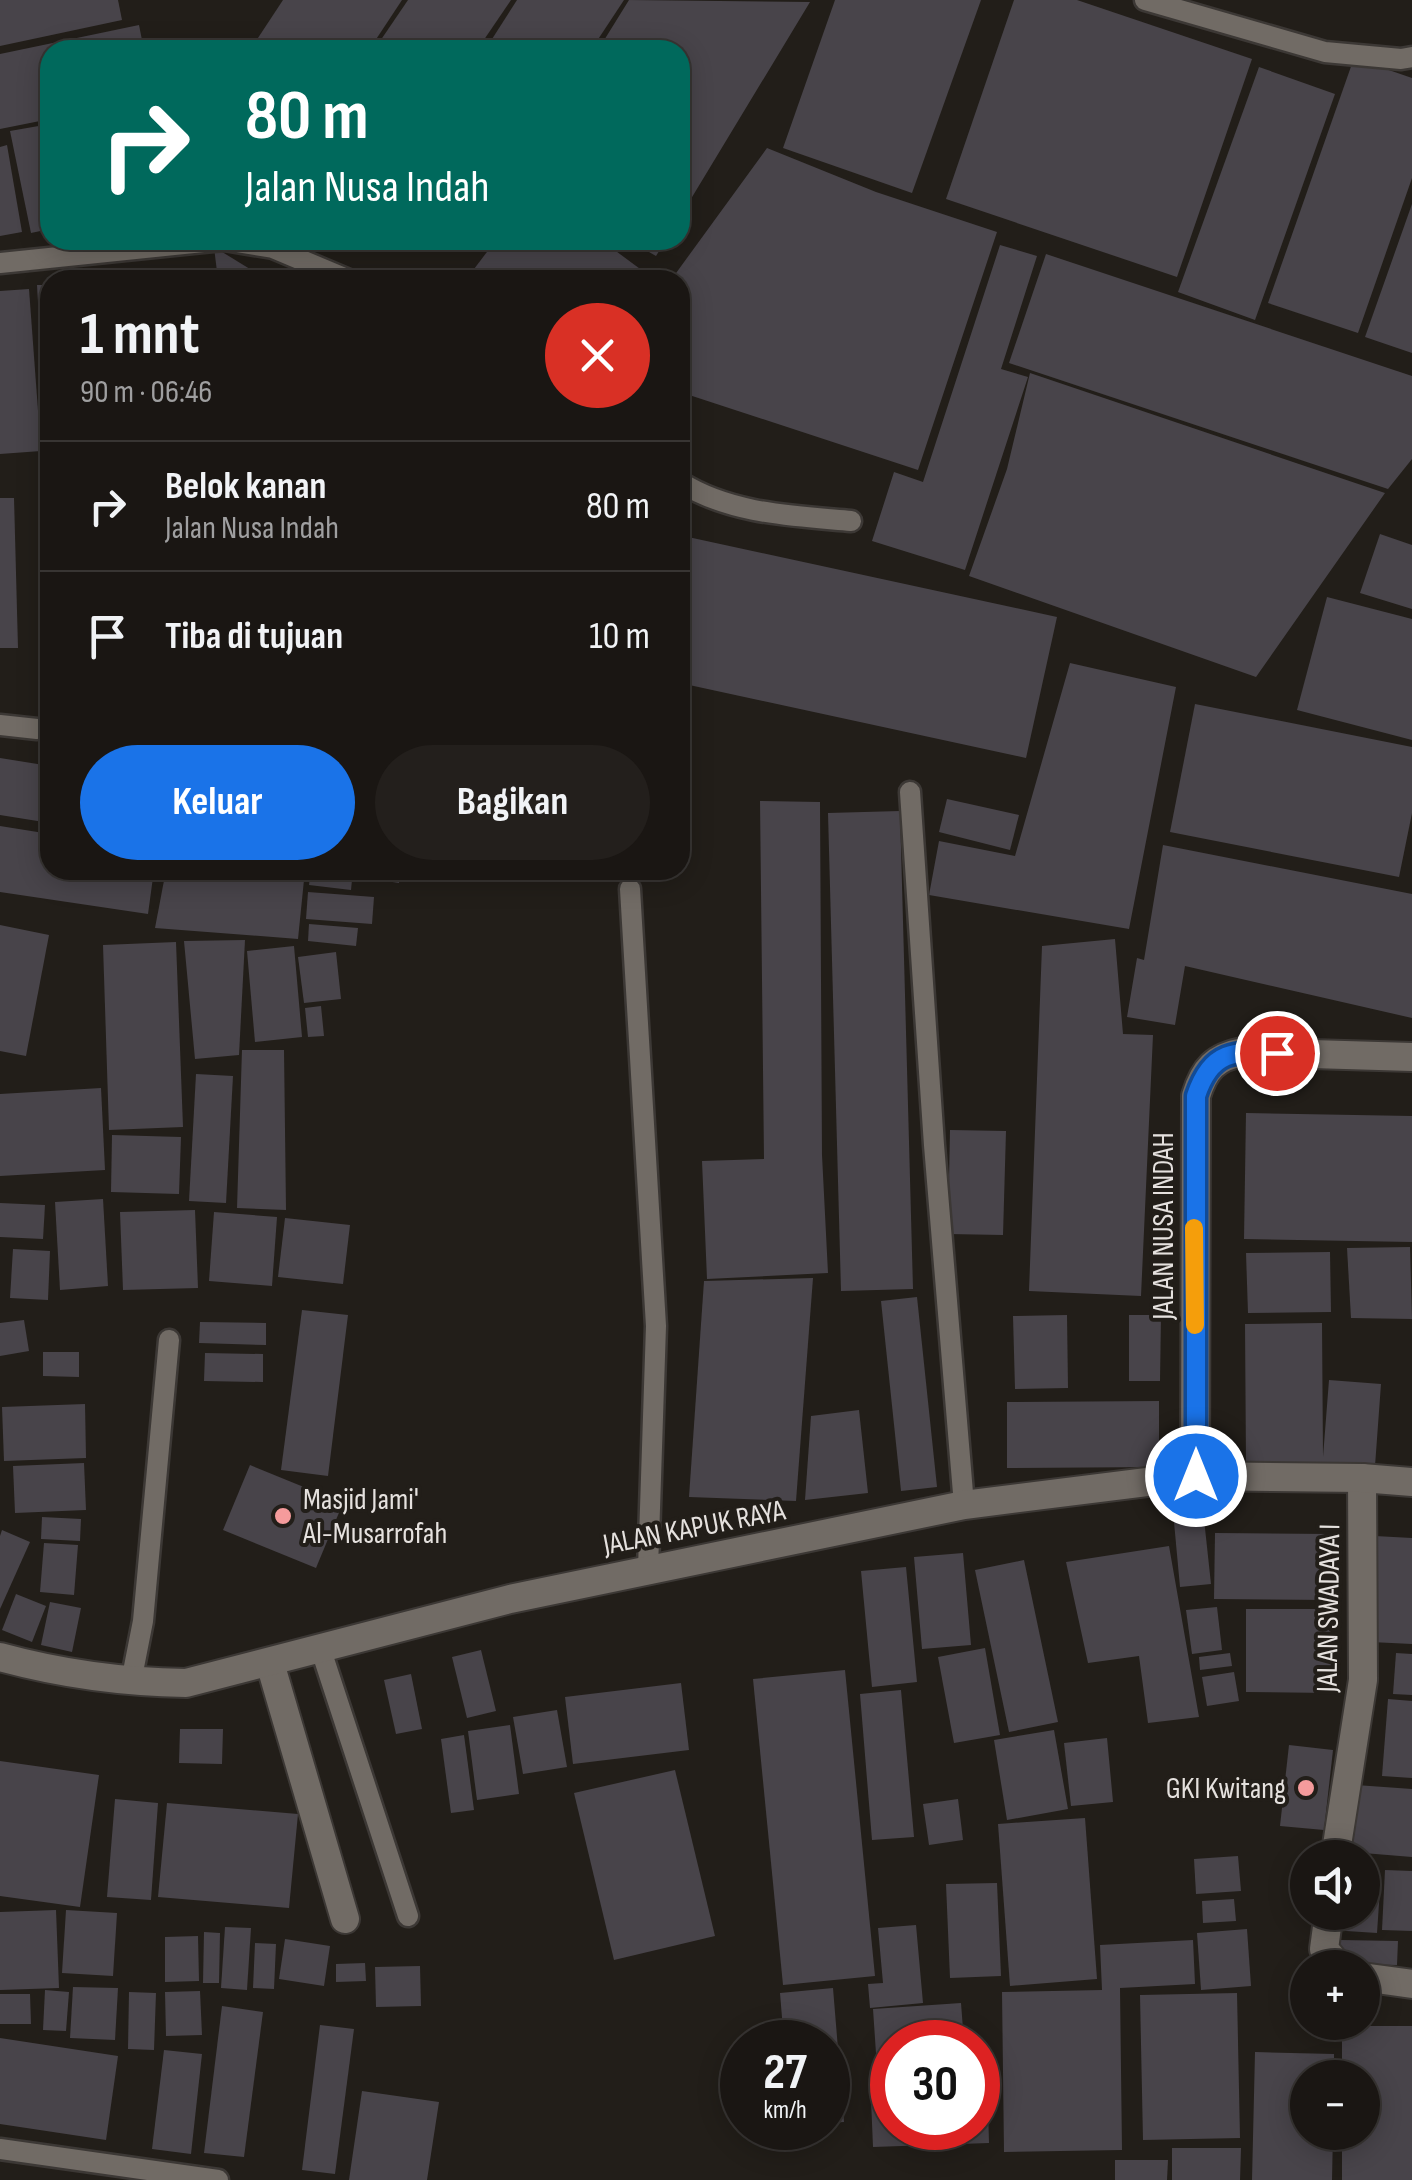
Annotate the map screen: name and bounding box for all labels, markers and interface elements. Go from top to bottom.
text: 80 m [245,75,369,159]
icon: right [80,80,210,210]
text: Jalan Nusa Indah [245,160,490,215]
text: 1 mnt [80,299,199,371]
button: close [545,303,650,408]
text: 90 m · 06:46 [80,373,212,412]
text: Belok kanan [165,464,326,509]
icon: right [80,479,135,534]
text: 80 m [586,484,650,529]
text: Jalan Nusa Indah [165,509,339,548]
icon: arrive [80,609,135,664]
text: Tiba di tujuan [165,614,343,659]
text: 10 m [589,614,650,659]
button: Keluar [80,745,355,860]
button: Bagikan [375,745,650,860]
pin [1235,1011,1320,1096]
icon: arrive [1250,1026,1305,1081]
street label: JALAN NUSA INDAH [1146,1132,1182,1321]
position arrow [1144,1424,1248,1528]
place label: Masjid Jami' Al-Musarrofah [302,1482,447,1552]
street label: JALAN KAPUK RAYA [599,1493,789,1563]
marker: Masjid Jami' Al-Musarrofah [272,1505,294,1527]
street label: JALAN SWADAYA I [1310,1523,1348,1694]
place label: GKI Kwitang [1166,1771,1286,1807]
marker: GKI Kwitang [1295,1777,1317,1799]
map controls [1290,1840,1380,2150]
button: sound [1290,1840,1380,1930]
button: + [1290,1950,1380,2040]
speed limit sign: 30 [870,2020,1000,2150]
text: 27 [763,2043,807,2103]
button: − [1290,2060,1380,2150]
text: km/h [763,2095,807,2126]

